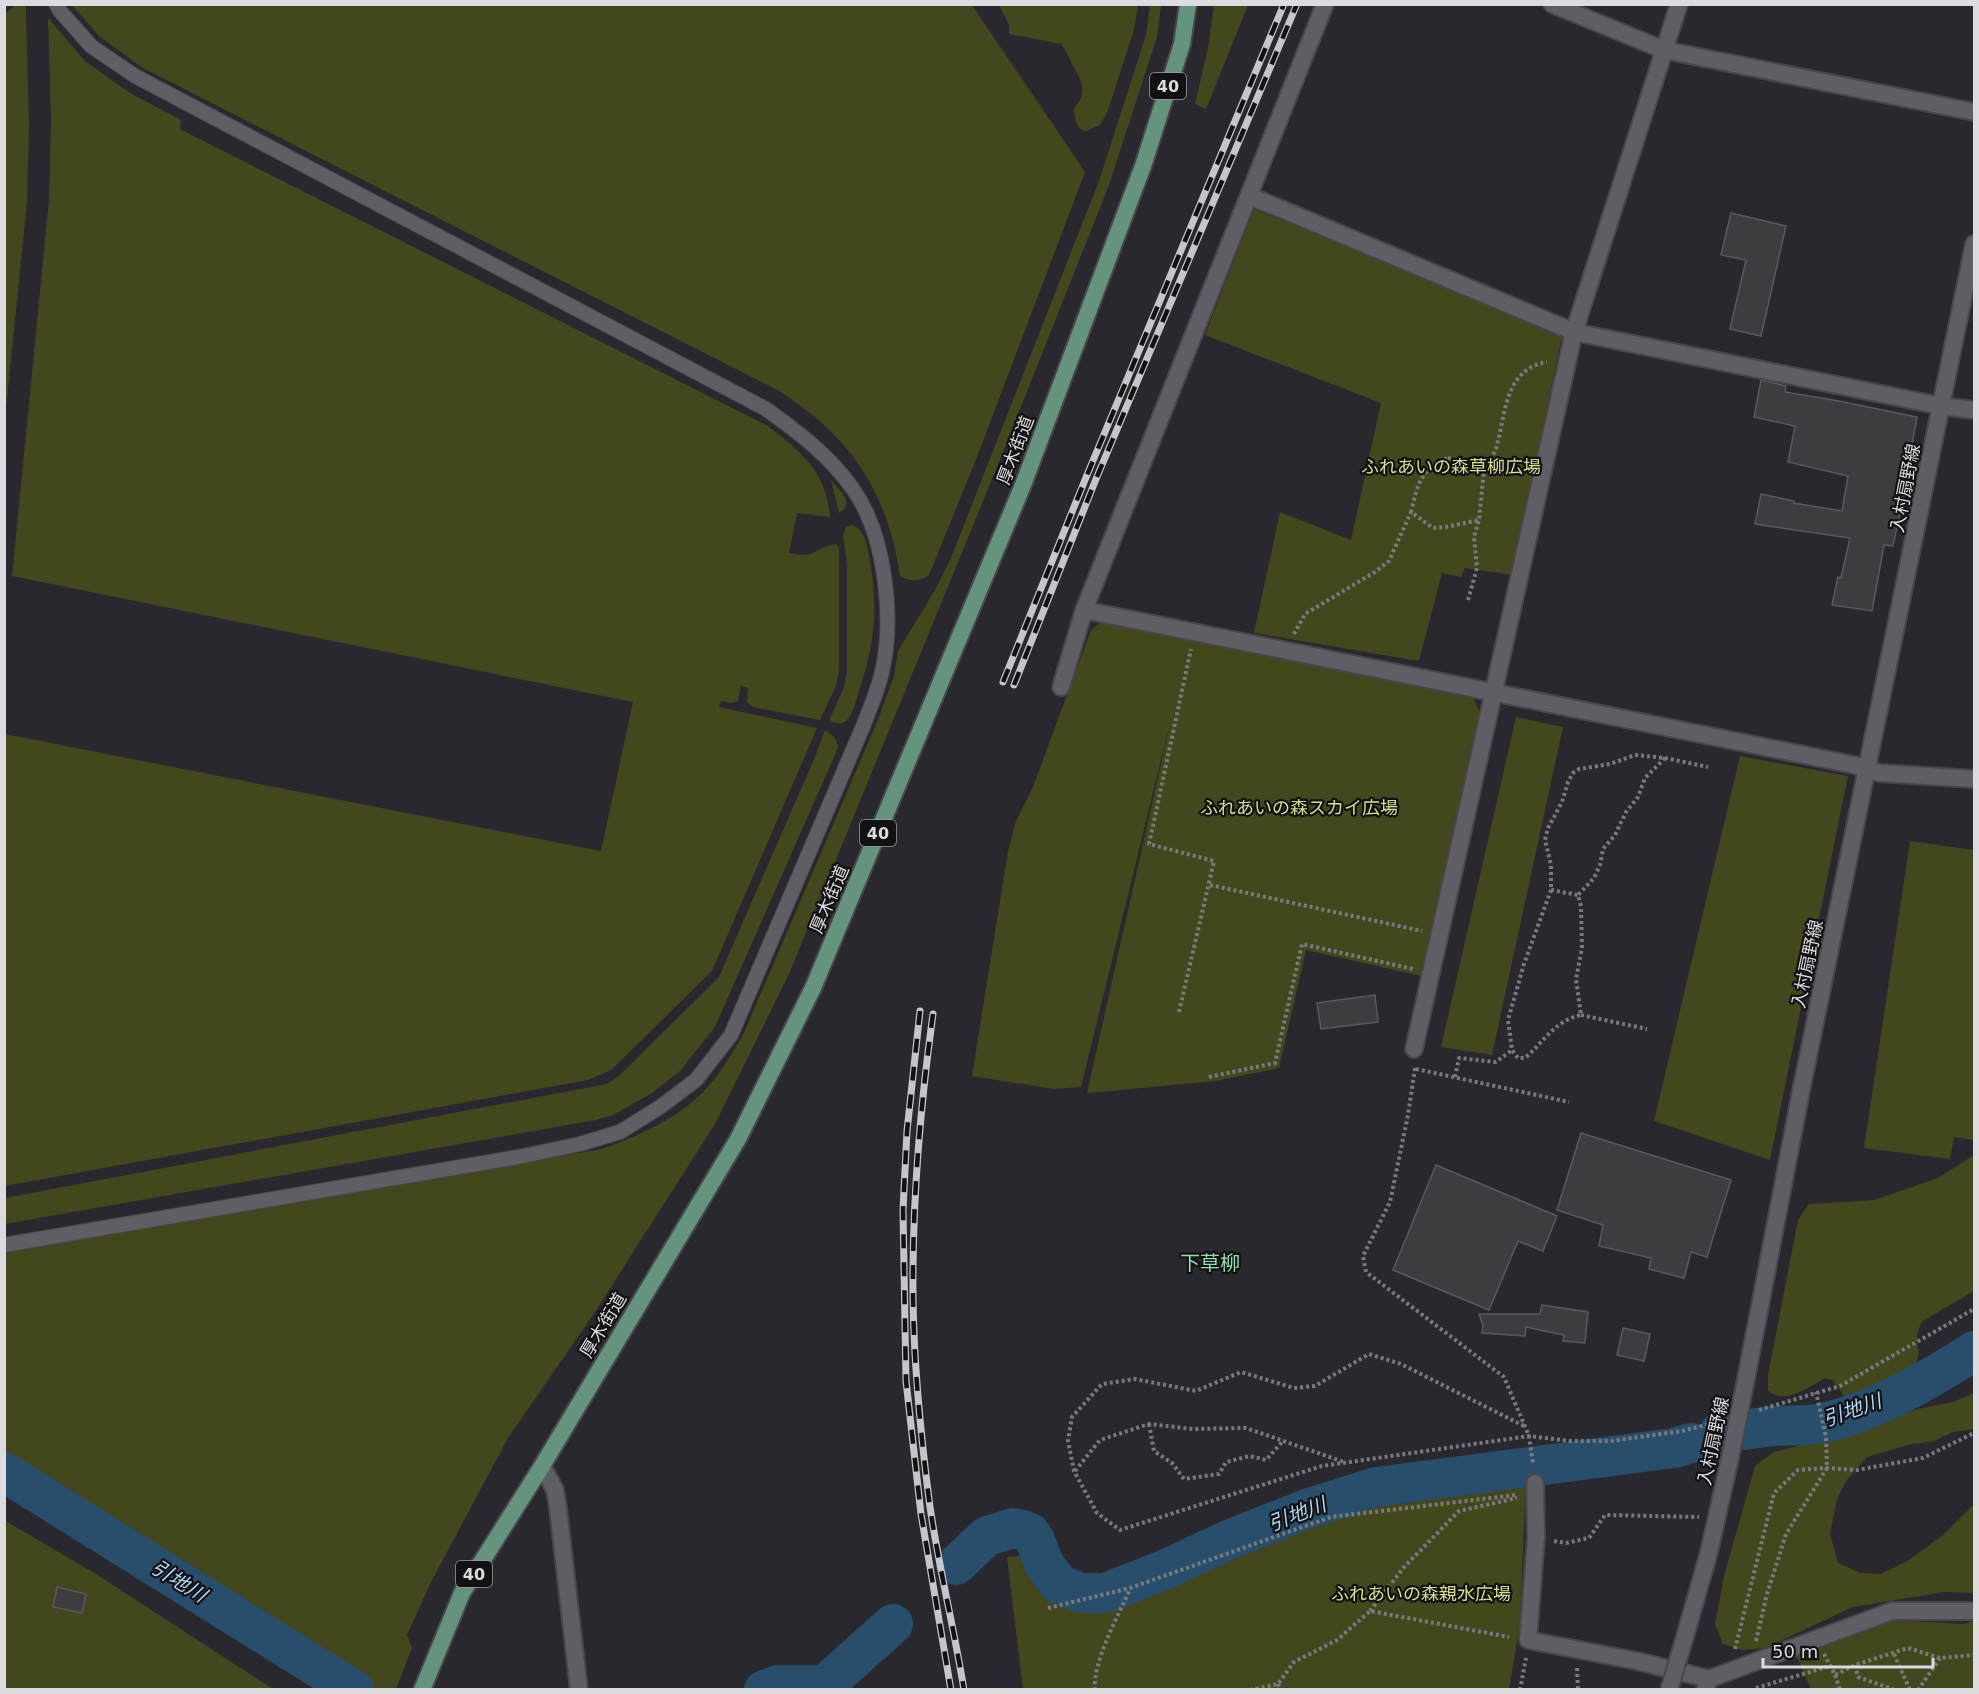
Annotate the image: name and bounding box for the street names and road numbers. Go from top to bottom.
road number: 40 [1150,73,1186,99]
street label: 厚木街道 [992,413,1038,487]
street label: 入村扇野線 [1886,442,1924,534]
road number: 40 [860,820,896,846]
street label: 厚木街道 [805,862,853,936]
street label: 入村扇野線 [1787,918,1827,1010]
street label: 厚木街道 [575,1289,631,1361]
street label: 入村扇野線 [1693,1395,1733,1487]
road number: 40 [456,1561,492,1587]

